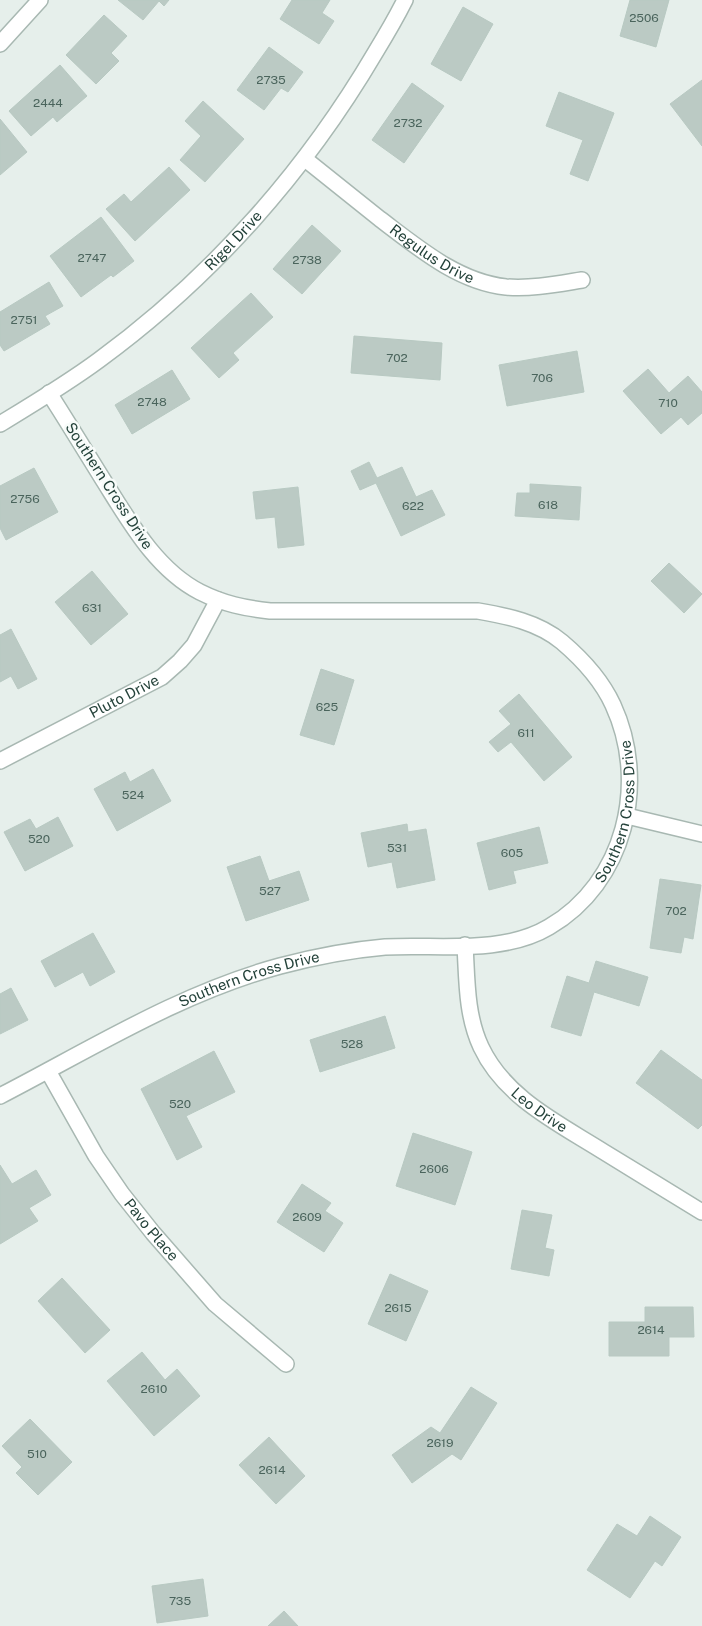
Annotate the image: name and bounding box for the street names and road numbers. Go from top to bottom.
street label: Rigel Drive [201,207,265,274]
street label: Regulus Drive [387,221,477,286]
street label: Southern Cross Drive [62,419,157,552]
street label: Pluto Drive [86,671,162,721]
street label: Southern Cross Drive [591,739,637,886]
street label: Southern Cross Drive [176,948,321,1010]
street label: Leo Drive [508,1084,571,1136]
street label: Pavo Place [121,1195,182,1264]

